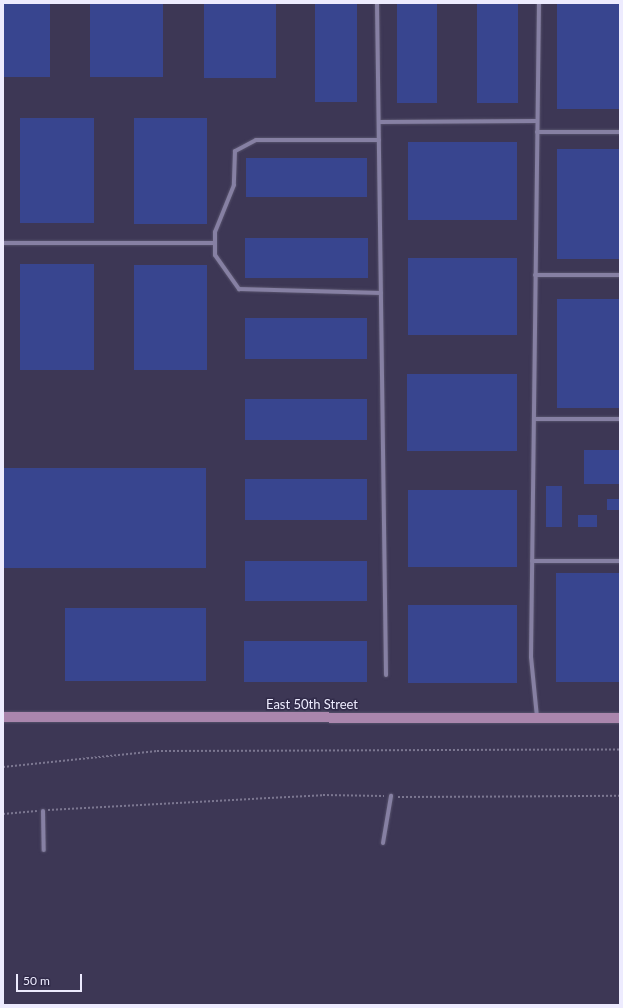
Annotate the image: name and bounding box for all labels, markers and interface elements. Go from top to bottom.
street label: East 50th Street [266,696,358,712]
scale bar [18,966,84,992]
text: 50 m [23,973,50,988]

